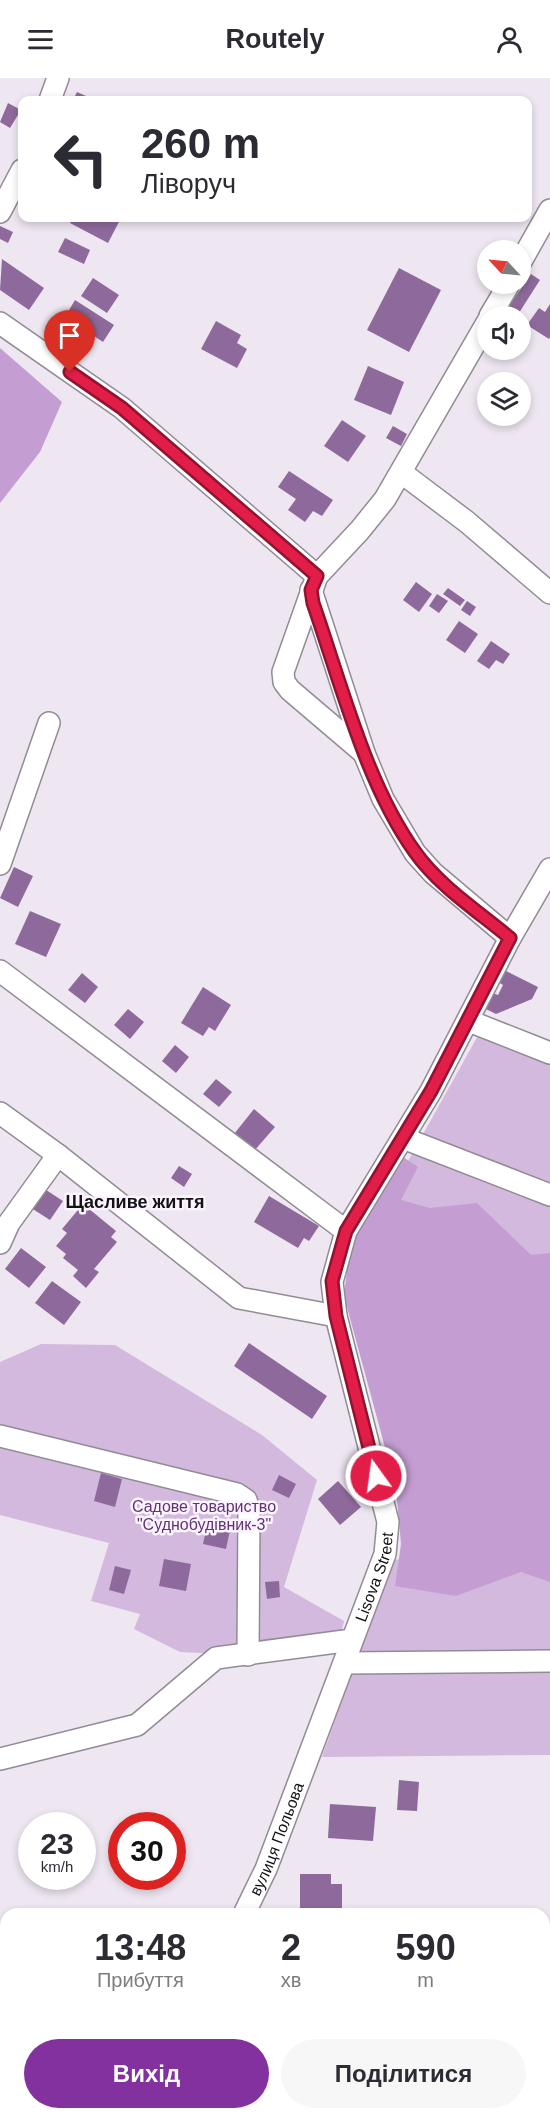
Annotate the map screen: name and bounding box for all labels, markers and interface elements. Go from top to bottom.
icon: menu [24,23,57,56]
icon: person [493,23,526,56]
text: Routely [225,24,325,54]
icon: left [42,120,120,198]
text: 260 m [141,120,260,167]
text: Ліворуч [141,169,236,199]
north arrow [477,240,531,294]
map controls [477,240,531,426]
button: sound [477,306,531,360]
pin [44,310,95,372]
icon: arrive [53,319,86,352]
button: layers [477,372,531,426]
district label: Щасливе життя [66,1192,204,1212]
position arrow [344,1444,408,1508]
park label: Садове товариство "Суднобудівник-3" [132,1498,276,1533]
street label: Lisova Street [352,1531,396,1624]
street label: вулиця Польова [246,1780,307,1898]
speed limit sign: 30 [108,1812,186,1890]
text: 23 [40,1827,74,1860]
text: km/h [41,1858,73,1875]
text: 13:48 [94,1927,186,1968]
text: 2 [281,1927,301,1968]
text: 590 [396,1927,456,1968]
text: Прибуття [97,1969,184,1991]
text: хв [281,1969,301,1991]
text: m [417,1969,434,1991]
button: Вихід [24,2039,269,2108]
button: Поділитися [281,2039,526,2108]

